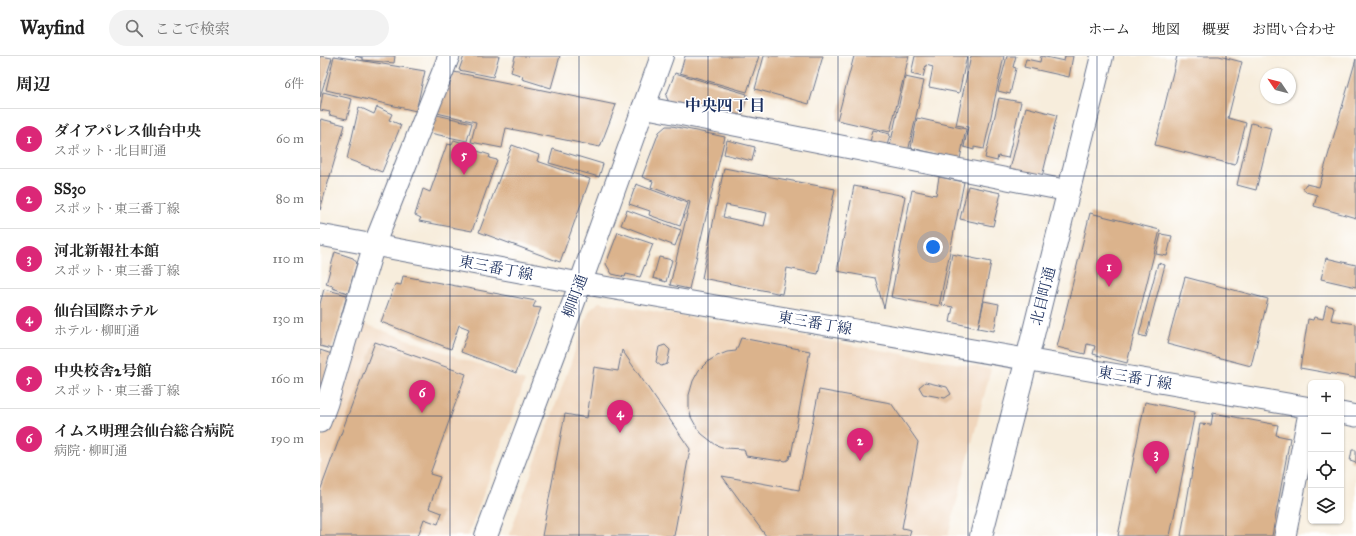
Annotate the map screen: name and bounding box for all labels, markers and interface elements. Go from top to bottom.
search box [109,10,389,46]
text: Wayfind [20,16,85,39]
icon: search [123,17,145,39]
text: ここで検索 [155,20,230,38]
text: ホーム [1088,21,1130,38]
text: 地図 [1152,21,1180,38]
text: 概要 [1202,21,1230,38]
text: お問い合わせ [1252,21,1336,38]
north arrow [1260,68,1296,104]
text: 周辺 [16,74,50,95]
text: 6件 [284,76,304,92]
district label: 中央四丁目 [685,96,765,115]
text: ダイアパレス仙台中央 [54,122,202,140]
text: 1 [26,131,32,147]
text: 60 m [276,131,304,147]
pin: 5 [451,142,477,175]
text: スポット · 北目町通 [54,143,166,159]
text: SS30 [54,180,86,198]
text: 2 [26,191,32,207]
text: 80 m [276,191,304,207]
text: スポット · 東三番丁線 [54,201,179,217]
your location [923,237,943,257]
text: 河北新報社本館 [54,242,159,260]
text: 3 [26,251,32,267]
text: 110 m [272,251,304,267]
street label: 東三番丁線 [457,252,535,284]
pin: 1 [1096,254,1122,287]
text: スポット · 東三番丁線 [54,263,179,279]
street label: 北目町通 [1027,265,1059,327]
street label: 柳町通 [559,272,591,320]
text: 仙台国際ホテル [54,302,158,320]
street label: 東三番丁線 [776,308,854,338]
text: 4 [25,311,33,327]
text: 130 m [272,311,304,327]
text: ホテル · 柳町通 [54,323,140,339]
text: 中央校舎2号館 [54,362,151,380]
street label: 東三番丁線 [1096,363,1174,393]
text: 5 [26,371,32,387]
text: 160 m [271,371,304,387]
pin: 6 [409,380,435,413]
map controls [1308,380,1344,524]
button: + [1308,380,1344,416]
text: スポット · 東三番丁線 [54,383,179,399]
pin: 4 [607,400,633,433]
button: − [1308,416,1344,452]
text: イムス明理会仙台総合病院 [54,422,234,440]
pin: 2 [847,428,873,461]
text: 6 [26,431,32,447]
text: 190 m [271,431,304,447]
pin: 3 [1143,441,1169,474]
text: 病院 · 柳町通 [54,443,127,459]
button: locate [1308,452,1344,488]
button: layers [1308,488,1344,524]

